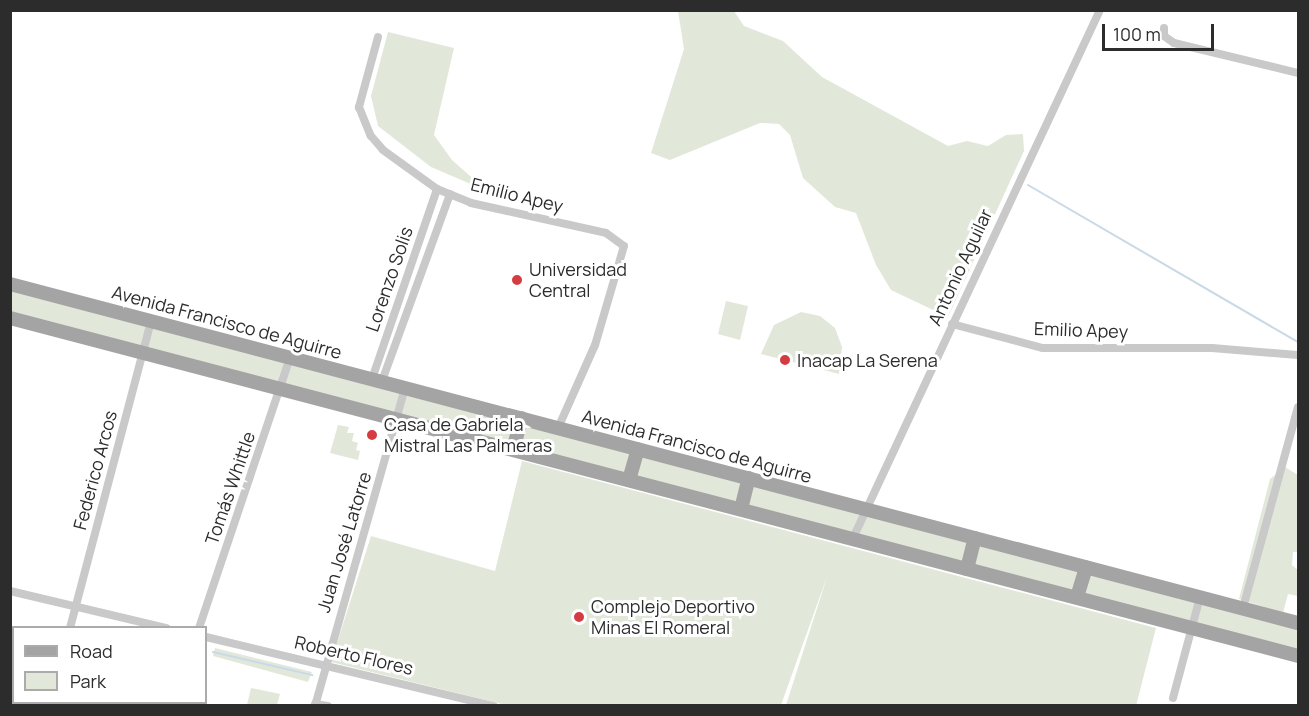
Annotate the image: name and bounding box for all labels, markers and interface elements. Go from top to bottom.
scale bar [1105,12,1218,50]
text: 100 m [1113,22,1161,46]
street label: Emilio Apey [469,173,565,217]
street label: Antonio Aguilar [924,205,996,329]
street label: Lorenzo Solis [361,224,417,334]
place label: Universidad Central [529,259,627,302]
marker: Universidad Central [510,273,524,287]
street label: Avenida Francisco de Aguirre [110,281,344,363]
street label: Emilio Apey [1034,318,1128,342]
place label: Inacap La Serena [797,349,938,371]
marker: Inacap La Serena [778,353,792,367]
street label: Avenida Francisco de Aguirre [580,405,814,487]
street label: Federico Arcos [69,408,121,532]
place label: Casa de Gabriela Mistral Las Palmeras [384,414,552,456]
marker: Casa de Gabriela Mistral Las Palmeras [365,428,379,442]
street label: Tomás Whittle [201,429,259,547]
street label: Juan José Latorre [312,469,376,615]
place label: Complejo Deportivo Minas El Romeral [591,596,755,638]
marker: Complejo Deportivo Minas El Romeral [572,610,586,624]
legend [12,626,207,704]
street label: Roberto Flores [293,631,415,679]
text: Road [70,639,113,663]
text: Park [70,669,106,693]

